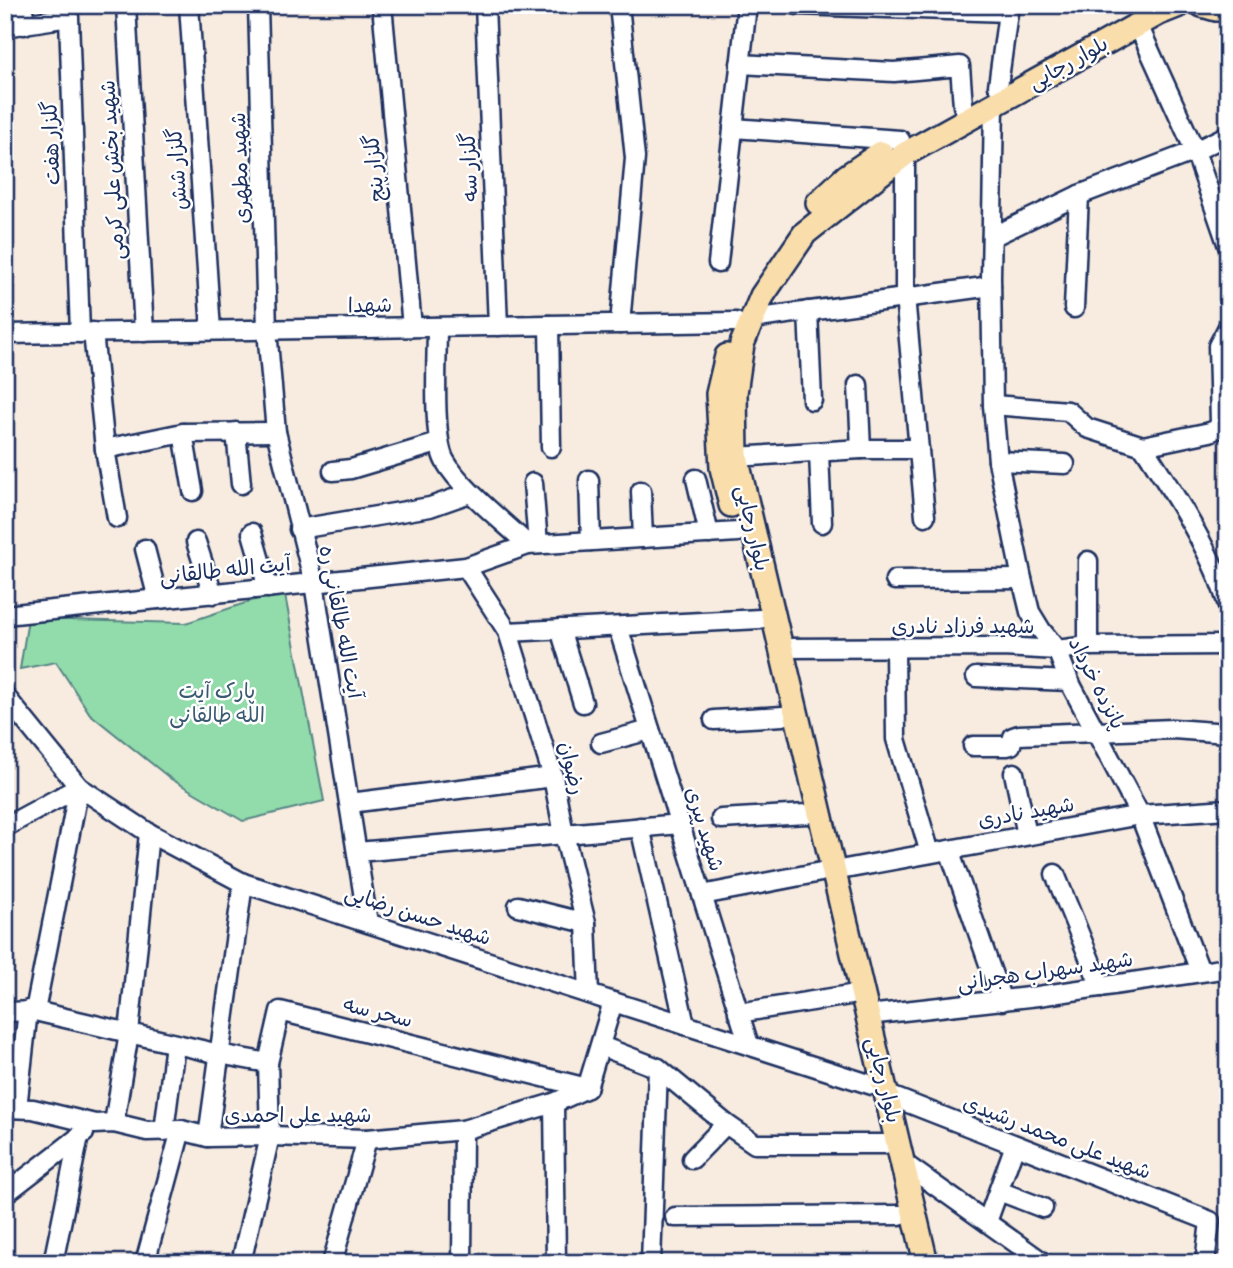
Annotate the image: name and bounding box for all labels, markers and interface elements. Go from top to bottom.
street label: بلوار رجایی [1023,30,1113,96]
street label: شهید بخش علی کرمی [94,79,131,261]
street label: گلزار هفت [37,100,66,186]
street label: شهید مطهری [225,112,256,224]
street label: گلزار شش [161,127,194,211]
street label: گلزار سه [455,132,484,202]
street label: گلزار پنج [358,133,391,203]
street label: شهدا [348,292,392,319]
street label: بلوار رجایی [730,482,776,574]
street label: آیت الله طالقانی ره [312,543,369,702]
street label: آیت الله طالقانی [158,550,293,591]
street label: شهید فرزاد نادری [892,613,1034,640]
street label: پانزده خرداد [1062,633,1131,734]
park label: پارک آیت الله طالقانی [169,678,265,729]
street label: رضوان [552,739,591,798]
street label: شهید پیری [679,784,730,875]
street label: شهید نادری [976,791,1076,834]
street label: شهید حسن رضایی [341,879,494,952]
street label: شهید سهراب هجرانی [955,946,1135,997]
street label: سحر سه [340,991,415,1034]
street label: بلوار رجایی [860,1034,907,1126]
street label: شهید علی محمد رشیدی [959,1089,1155,1186]
street label: شهید علی احمدی [225,1102,371,1129]

